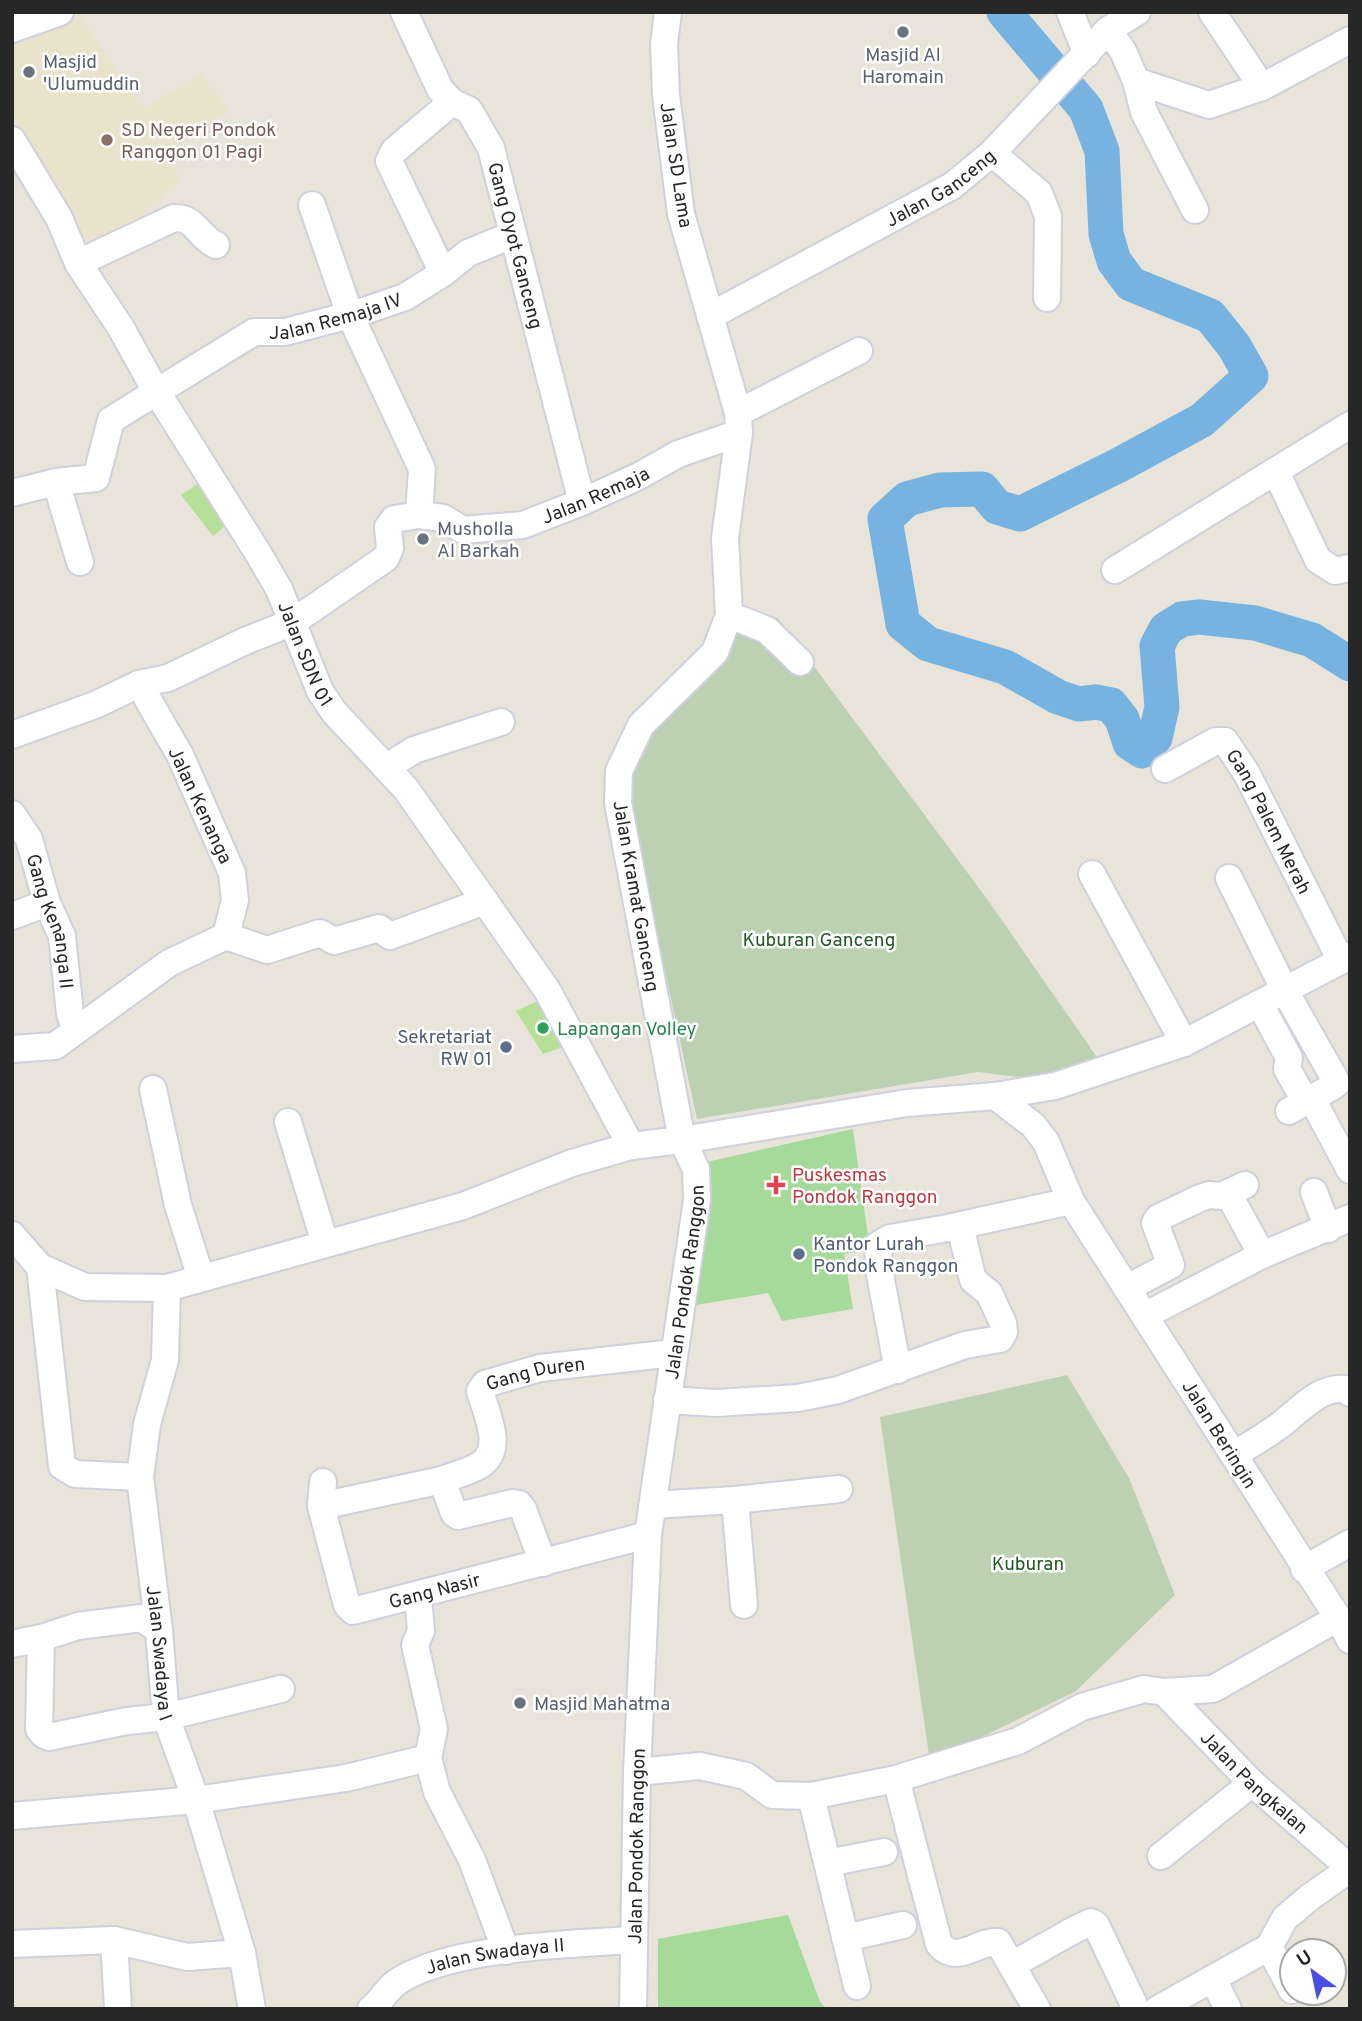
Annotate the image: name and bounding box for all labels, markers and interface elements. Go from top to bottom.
marker: Masjid Al Haromain [895,24,911,40]
place label: Masjid Al Haromain [862,44,944,90]
place label: Masjid 'Ulumuddin [43,51,140,97]
marker: Masjid 'Ulumuddin [21,64,37,80]
street label: Jalan SD Lama [653,101,697,230]
place label: SD Negeri Pondok Ranggon 01 Pagi [121,119,276,165]
marker: SD Negeri Pondok Ranggon 01 Pagi [99,132,115,148]
street label: Jalan Ganceng [882,145,1002,233]
street label: Gang Oyot Ganceng [481,160,547,332]
street label: Jalan Remaja IV [269,289,406,346]
street label: Jalan Remaja [539,463,654,531]
place label: Musholla Al Barkah [437,518,520,564]
marker: Musholla Al Barkah [415,531,431,547]
street label: Jalan SDN 01 [271,598,337,712]
street label: Jalan Kenanga [162,744,237,868]
street label: Gang Palem Merah [1220,745,1315,899]
street label: Jalan Kramat Ganceng [606,799,664,994]
street label: Gang Kenanga II [20,851,77,990]
park label: Kuburan Ganceng [742,929,896,953]
place label: Lapangan Volley [557,1018,697,1042]
marker: Lapangan Volley [535,1020,551,1036]
place label: Sekretariat RW 01 [397,1026,492,1072]
marker: Sekretariat RW 01 [498,1039,514,1055]
place label: Puskesmas Pondok Ranggon [792,1164,937,1210]
marker: Puskesmas Pondok Ranggon [766,1175,786,1195]
street label: Jalan Pondok Ranggon [661,1184,712,1381]
place label: Kantor Lurah Pondok Ranggon [813,1233,958,1279]
marker: Kantor Lurah Pondok Ranggon [791,1246,807,1262]
street label: Gang Duren [483,1353,586,1397]
street label: Jalan Beringin [1176,1376,1261,1494]
park label: Kuburan [992,1553,1064,1577]
street label: Gang Nasir [387,1569,484,1615]
street label: Jalan Swadaya I [140,1584,177,1725]
place label: Masjid Mahatma [534,1693,670,1717]
marker: Masjid Mahatma [512,1695,528,1711]
street label: Jalan Pangkalan [1194,1727,1312,1840]
street label: Jalan Pondok Ranggon [624,1747,652,1944]
street label: Jalan Swadaya II [422,1934,565,1981]
north arrow [1278,1937,1348,2007]
text: U [1293,1946,1317,1973]

